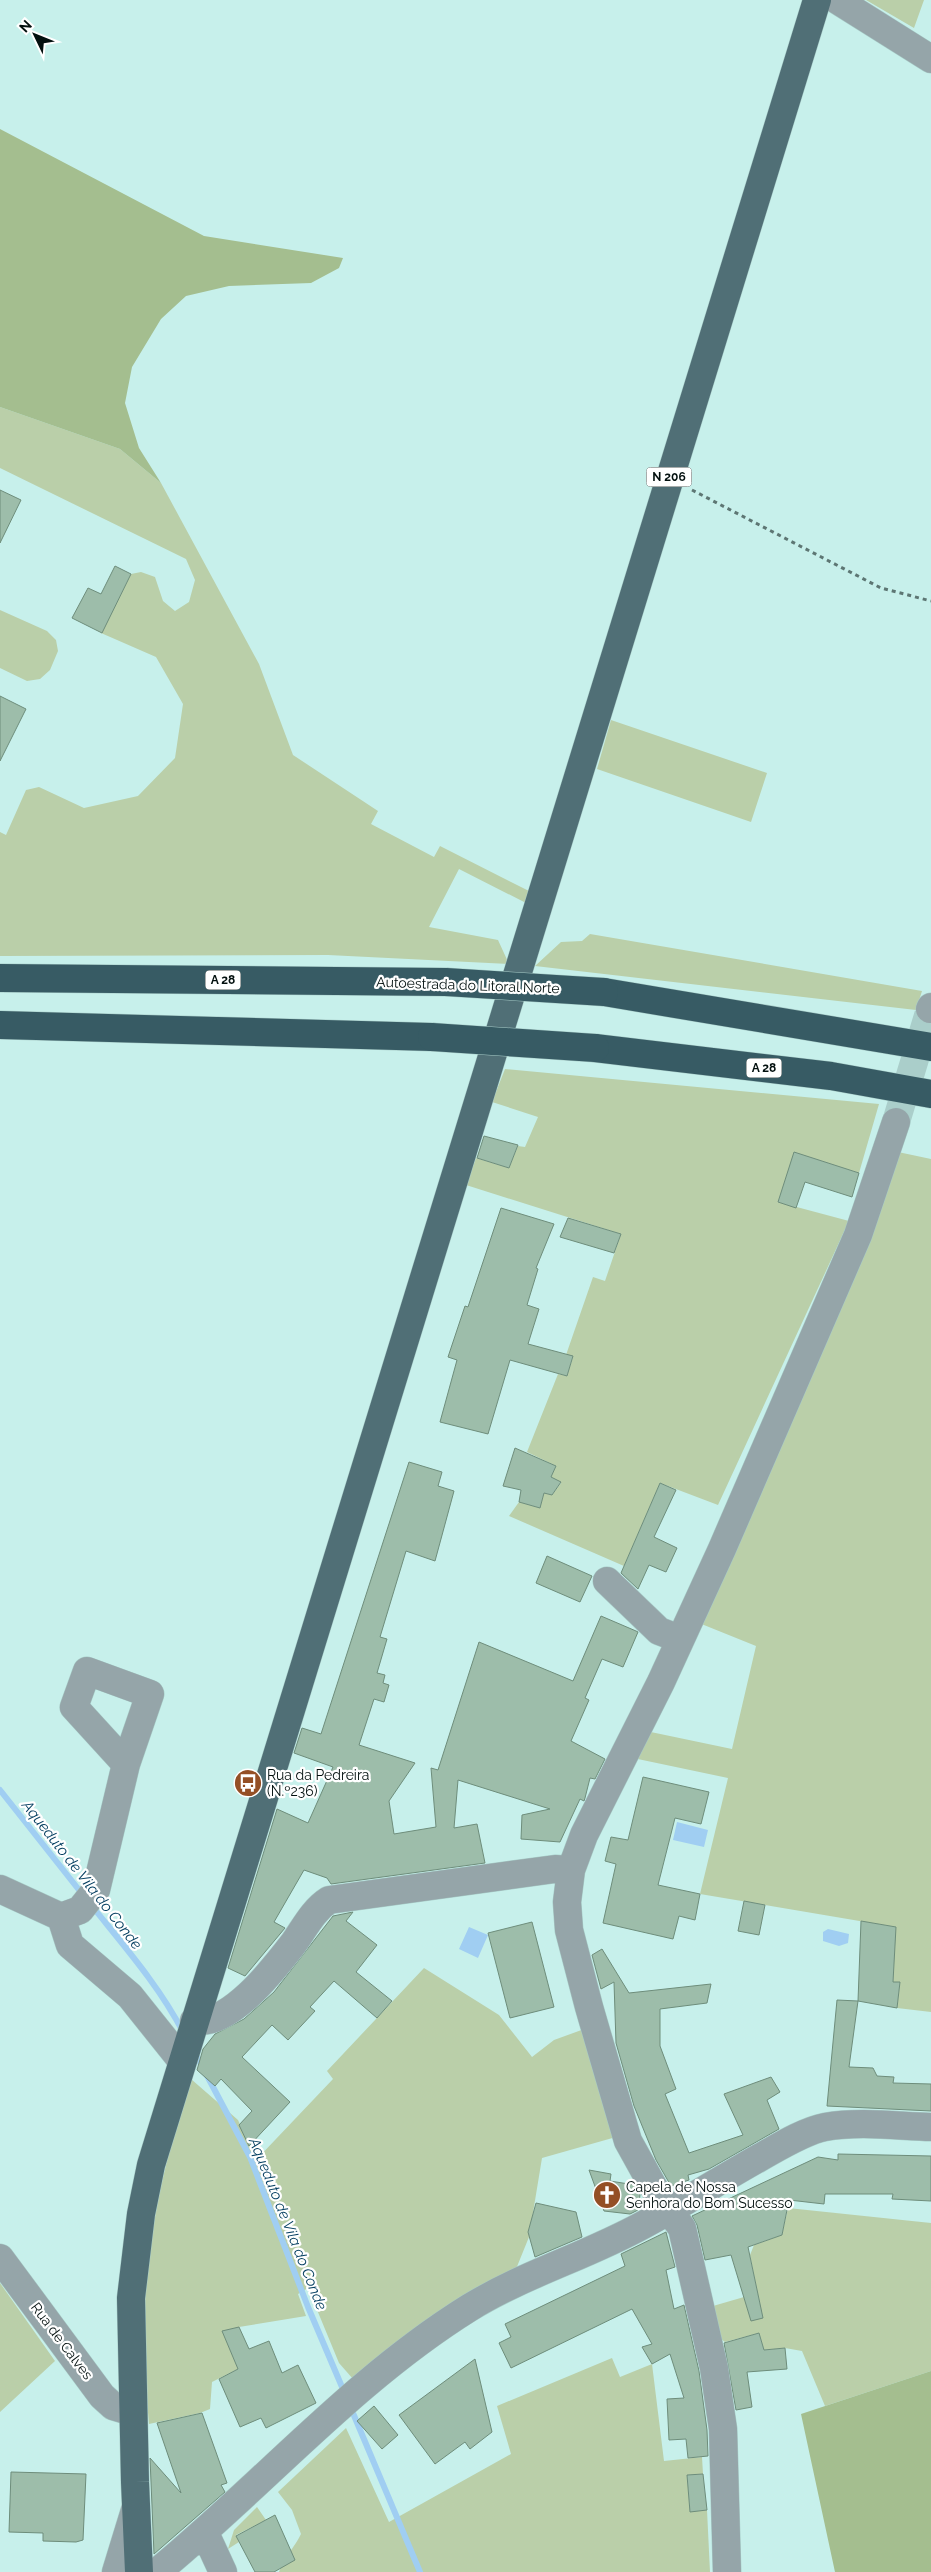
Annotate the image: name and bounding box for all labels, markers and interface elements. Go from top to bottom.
north arrow [10,10,60,60]
text: N [16,17,35,35]
road number: N 206 [646,468,692,487]
road number: A 28 [206,970,240,990]
street label: Autoestrada do Litoral Norte [376,974,560,996]
road number: A 28 [746,1058,782,1078]
place label: Rua da Pedreira (N.º236) [267,1767,369,1799]
bus stop icon: Rua da Pedreira (N.º236) [233,1768,263,1798]
water label: Aqueduto de Vila do Conde [18,1796,146,1953]
water label: Aqueduto de Vila do Conde [245,2134,331,2313]
place label: Capela de Nossa Senhora do Bom Sucesso [626,2179,793,2211]
church icon: Capela de Nossa Senhora do Bom Sucesso [592,2180,622,2210]
street label: Rua de Calves [28,2299,96,2383]

